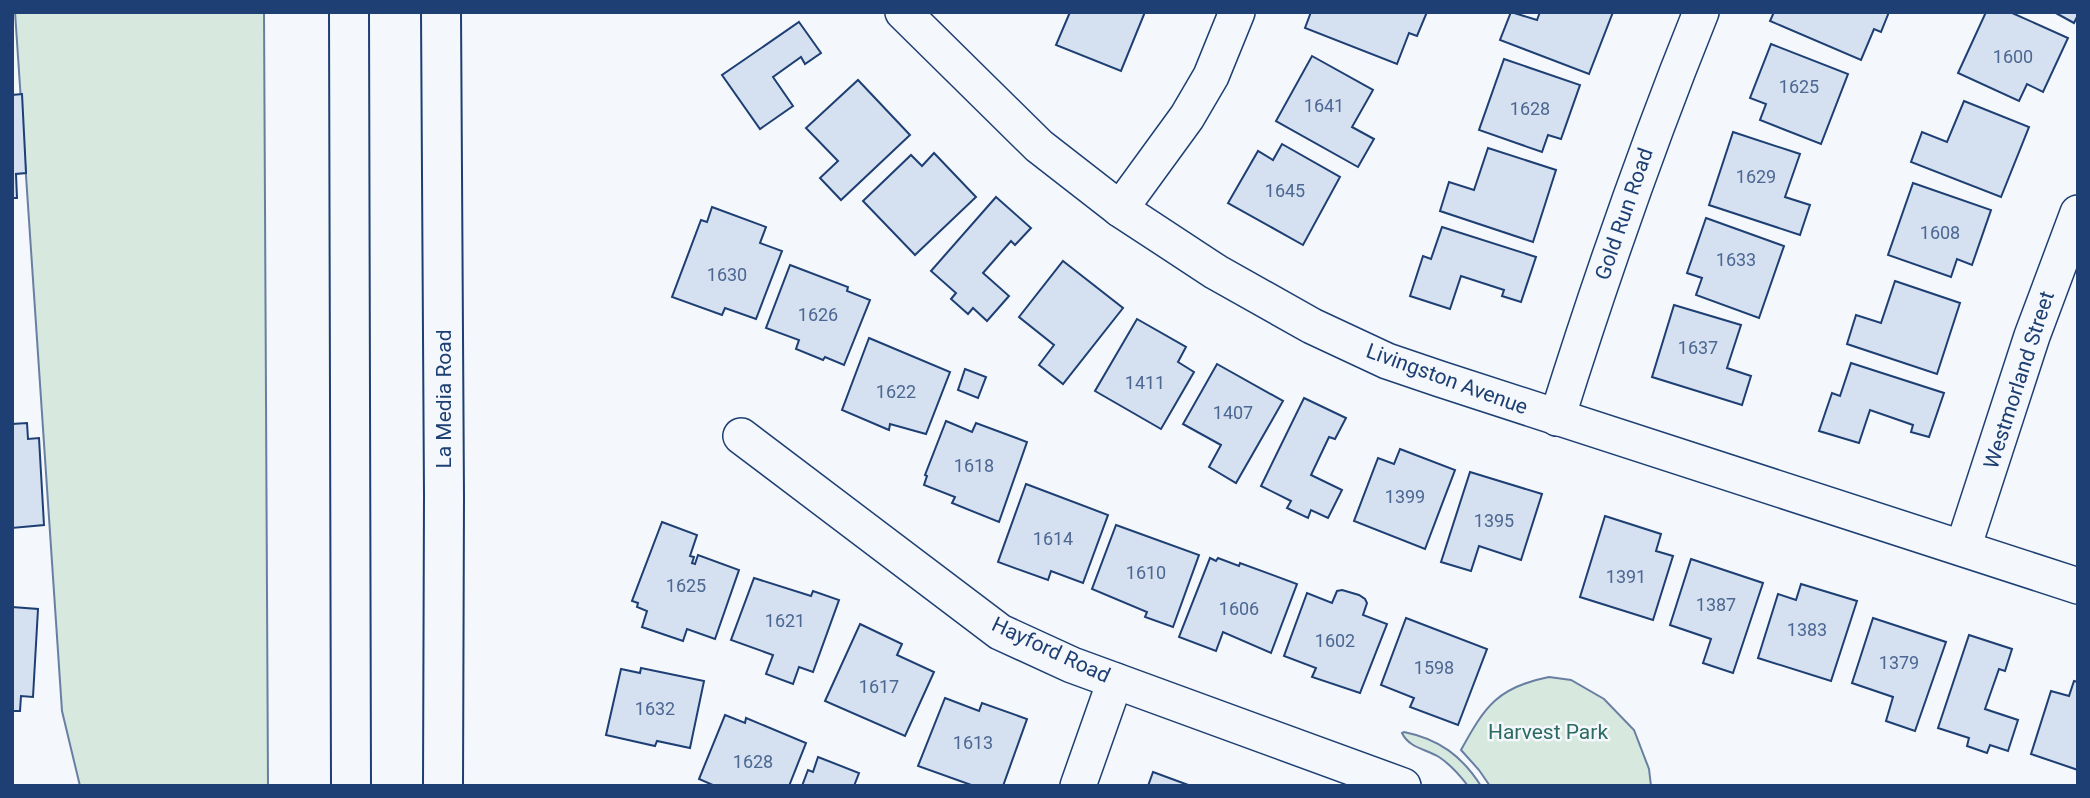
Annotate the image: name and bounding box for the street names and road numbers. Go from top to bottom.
street label: Gold Run Road [1590,145,1658,283]
street label: Westmorland Street [1979,288,2059,472]
street label: La Media Road [432,329,456,469]
street label: Livingston Avenue [1363,339,1531,419]
street label: Hayford Road [988,612,1114,688]

